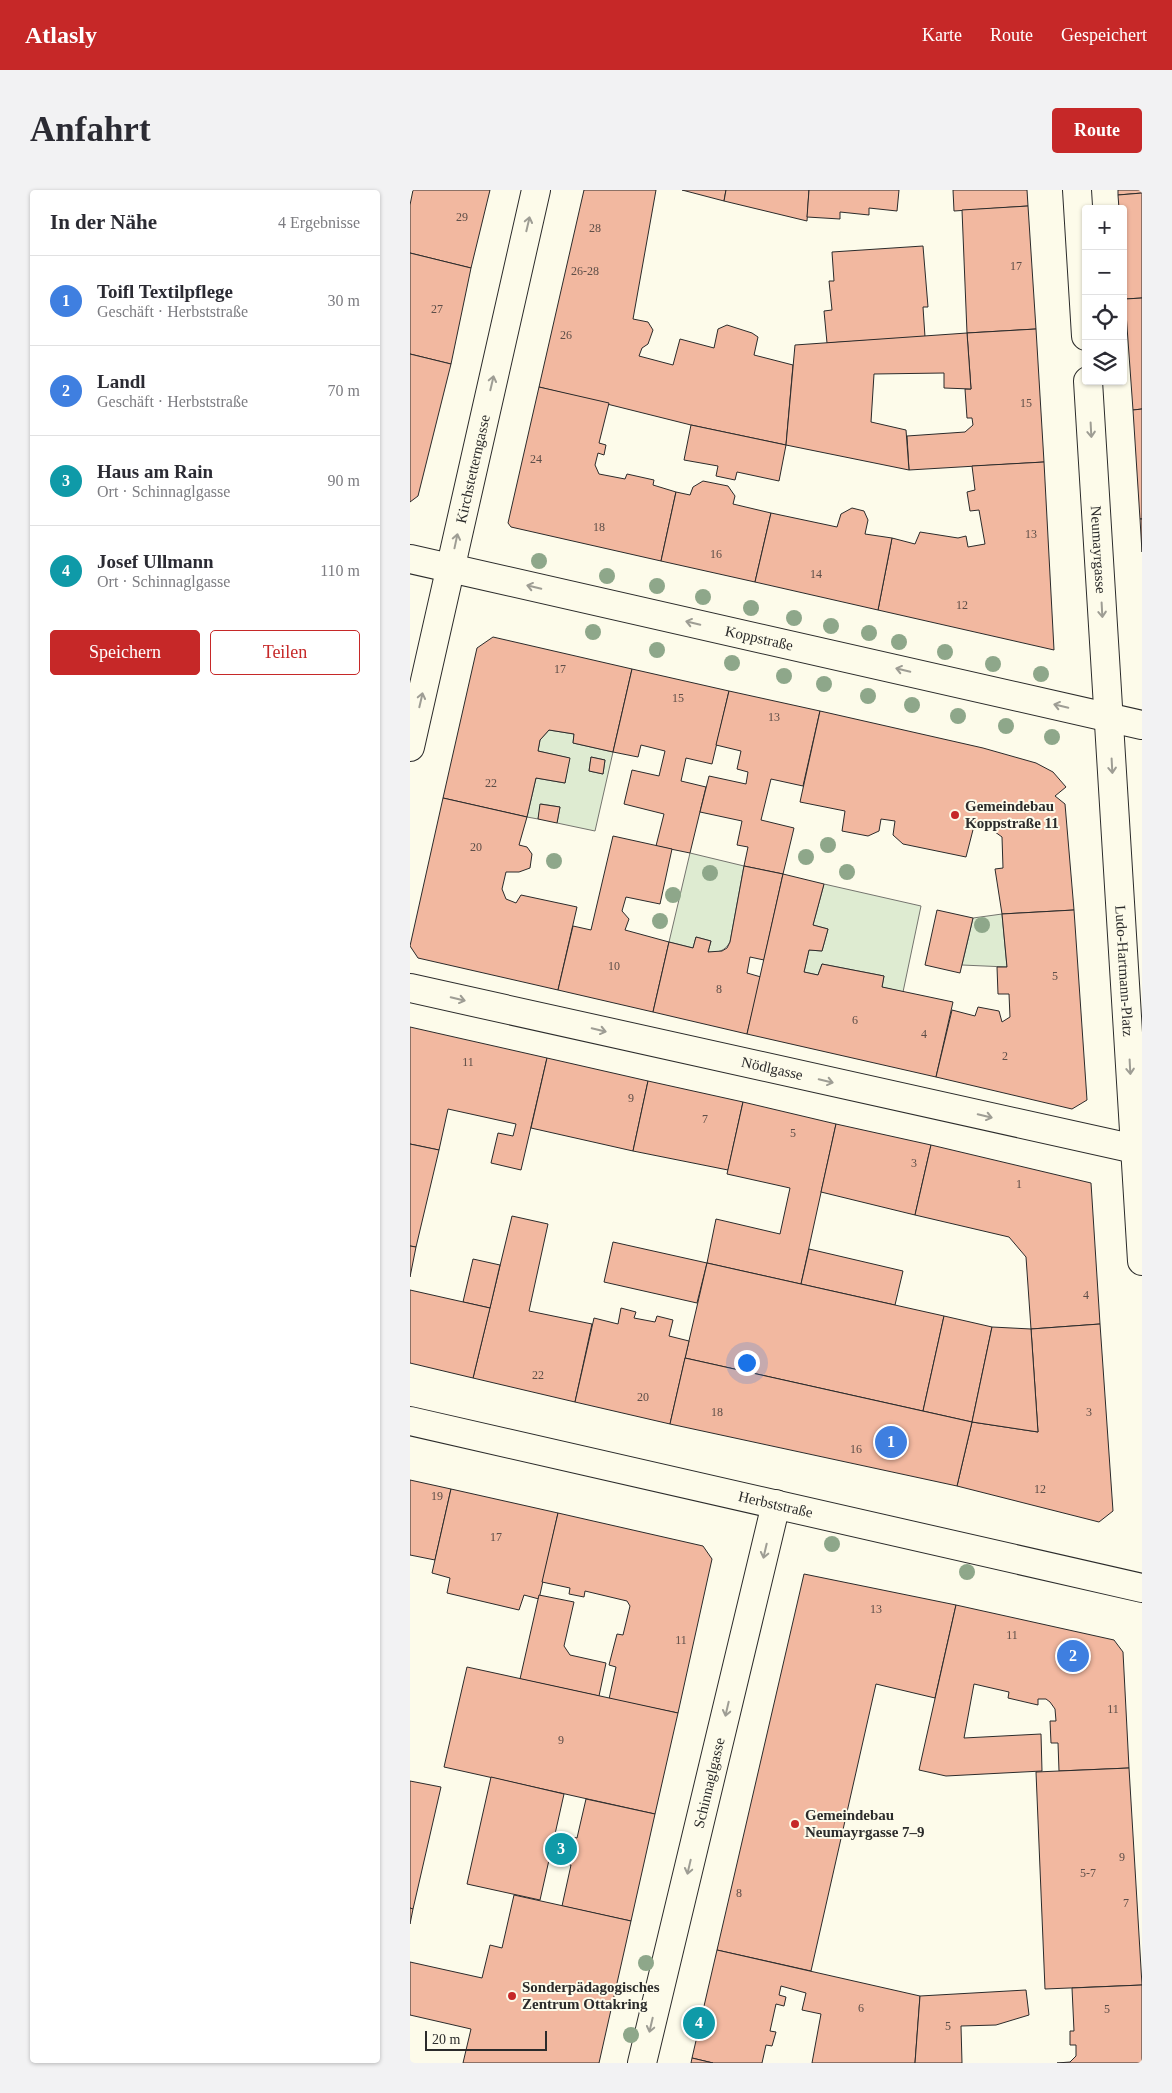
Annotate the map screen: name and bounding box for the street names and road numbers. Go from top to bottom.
street label: Kirchstetterngasse [453,413,493,525]
street label: Neumayrgasse [1088,505,1109,594]
street label: Koppstraße [724,623,795,654]
street label: Ludo-Hartmann-Platz [1112,905,1136,1037]
street label: Nödlgasse [740,1054,805,1083]
street label: Herbststraße [737,1488,815,1521]
street label: Schinnaglgasse [691,1736,728,1830]

